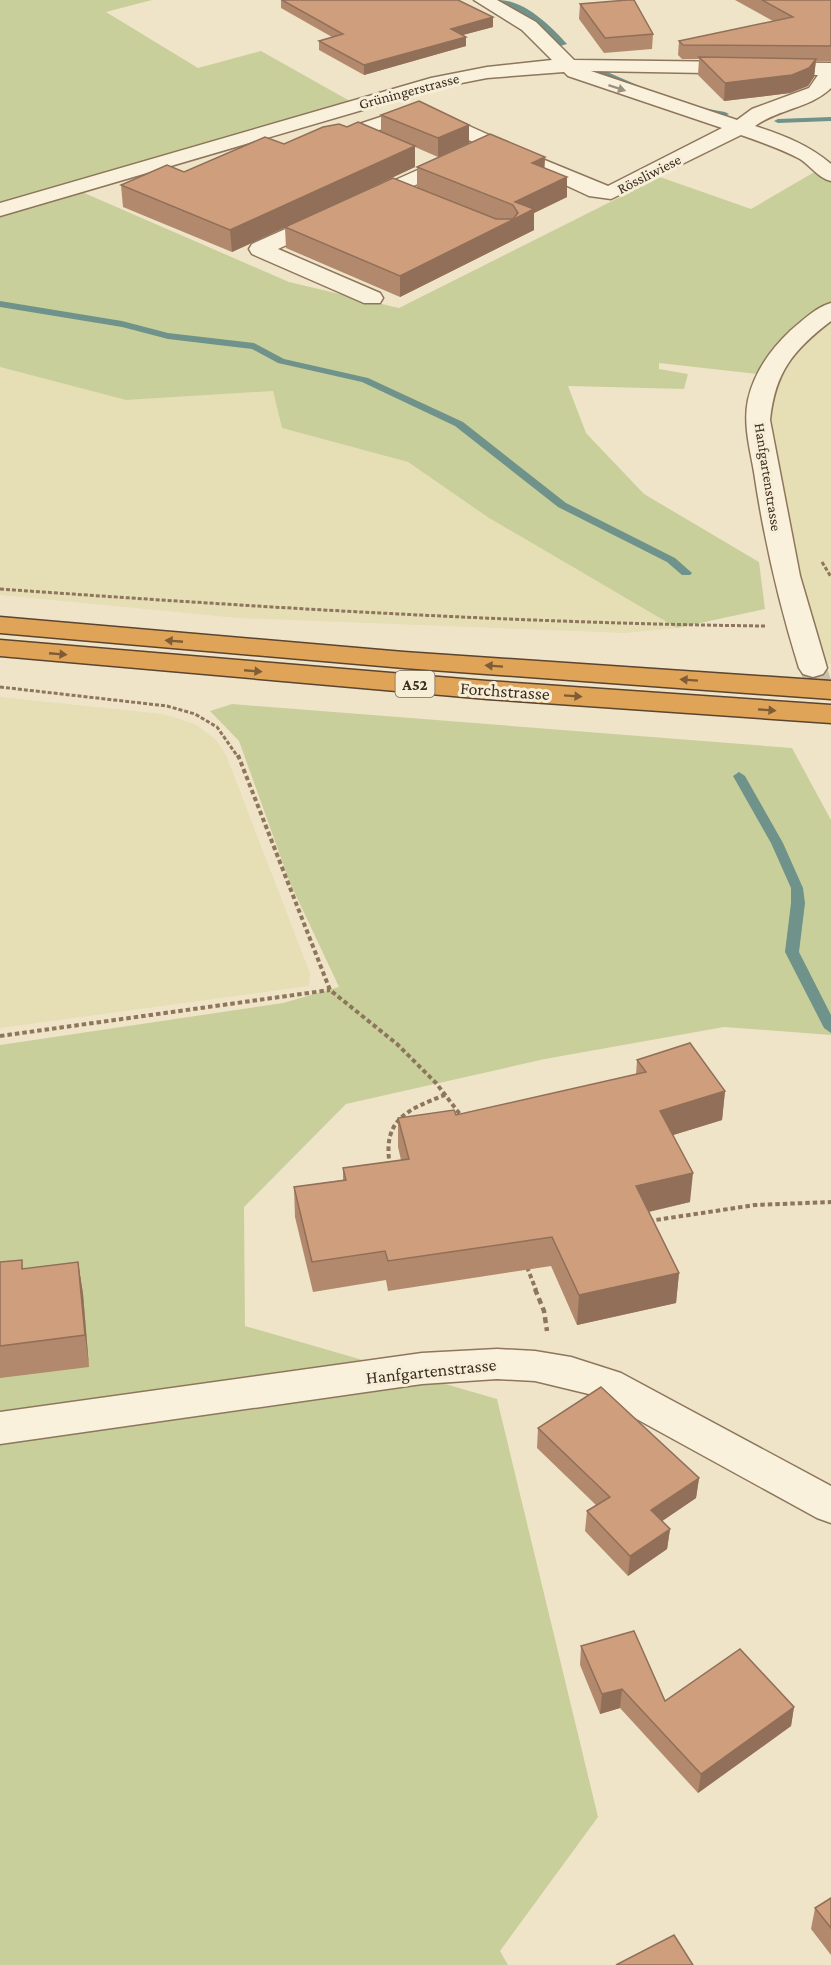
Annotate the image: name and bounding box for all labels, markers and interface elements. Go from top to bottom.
street label: Grüningerstrasse [357,70,461,113]
one-way arrow [608,84,626,93]
street label: Rössliwiese [615,151,684,197]
street label: Hanfgartenstrasse [751,422,785,533]
one-way arrow [165,636,184,646]
one-way arrow [49,649,68,659]
one-way arrow [485,661,504,671]
one-way arrow [243,666,262,676]
road number: A52 [396,671,434,697]
one-way arrow [679,676,698,685]
street label: Forchstrasse [459,678,551,704]
one-way arrow [563,691,582,701]
one-way arrow [758,705,777,714]
street label: Hanfgartenstrasse [365,1354,497,1388]

